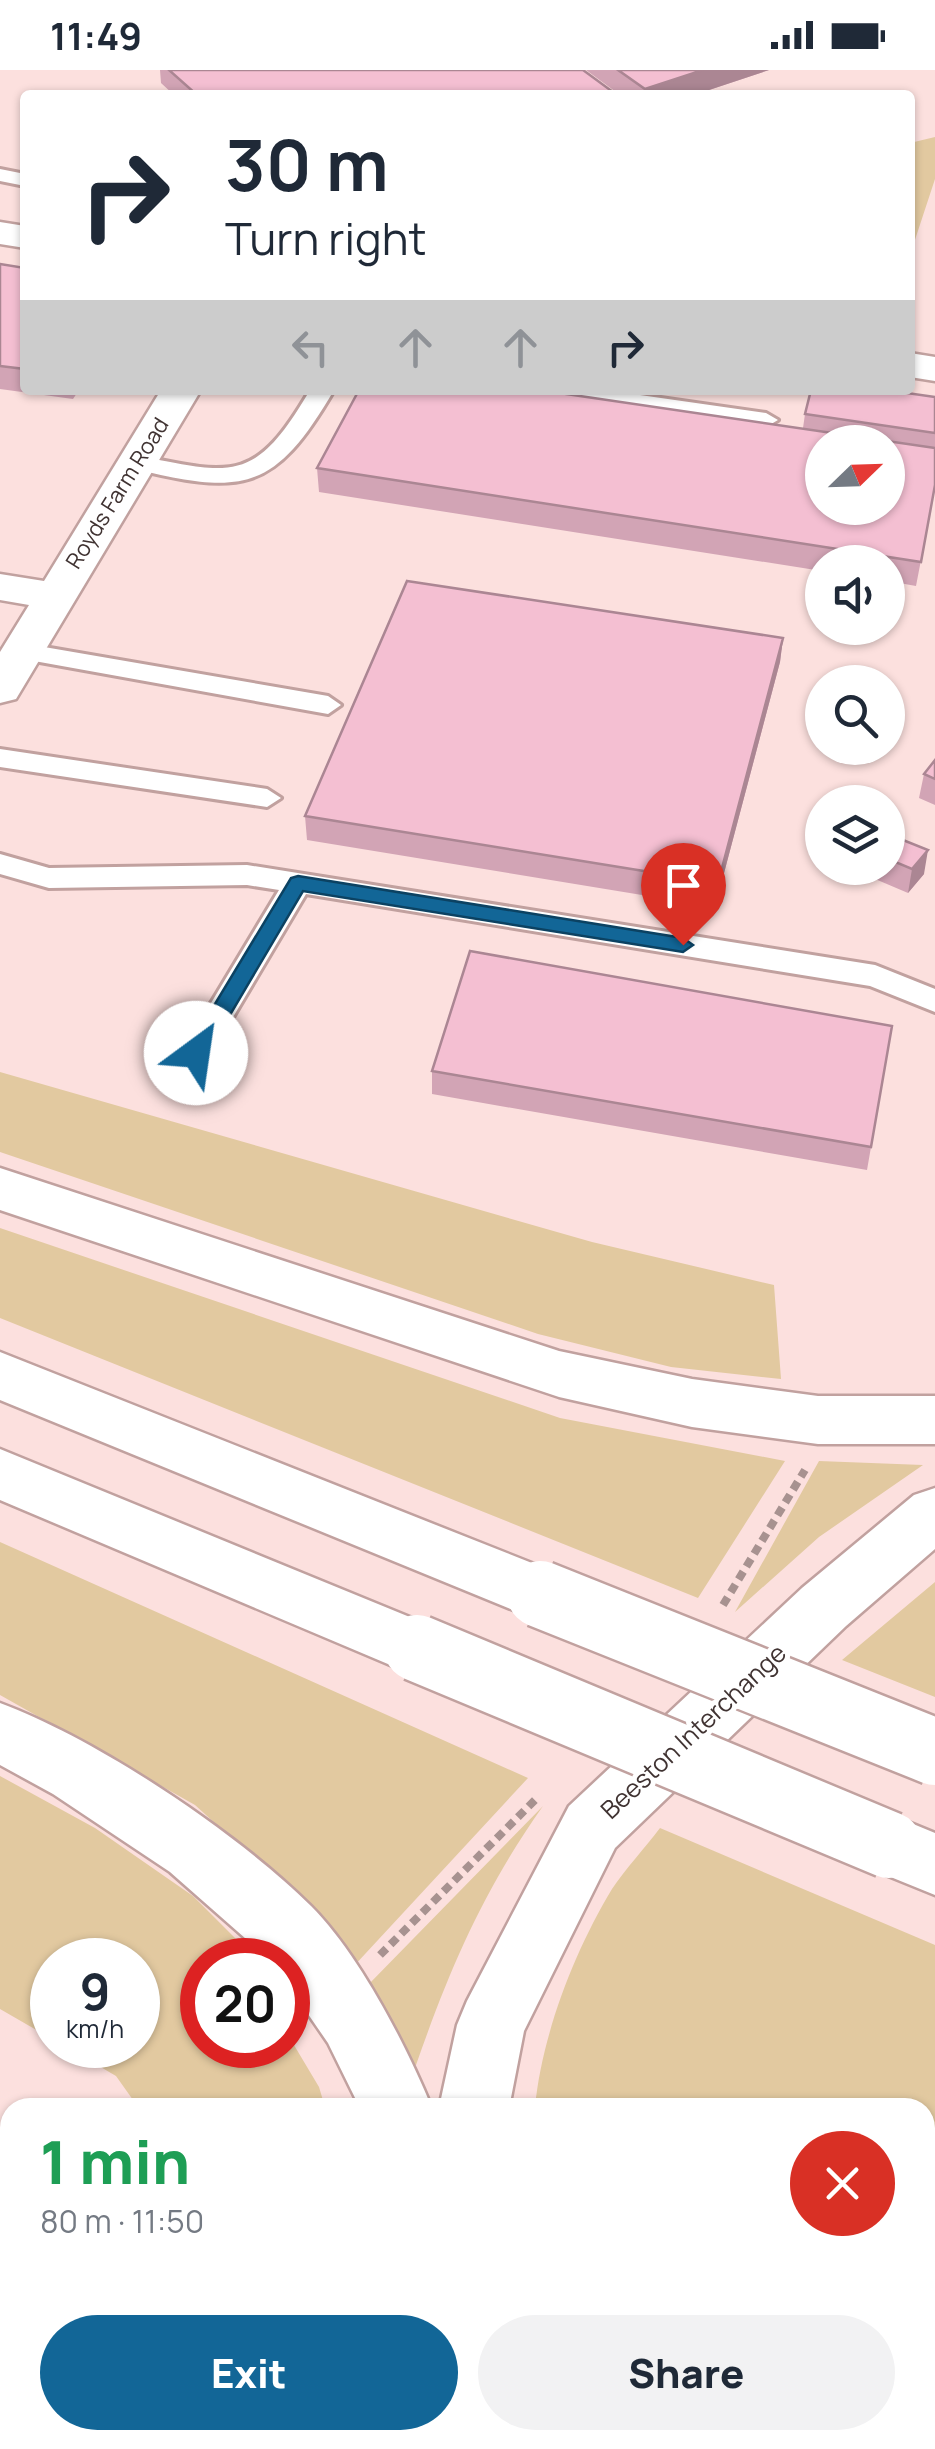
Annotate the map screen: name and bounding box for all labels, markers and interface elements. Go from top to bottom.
text: 11:49 [50,9,142,61]
text: 30 m [225,116,389,212]
icon: right [60,130,190,260]
text: Turn right [225,207,426,269]
icon: left [283,320,338,375]
icon: ahead [388,320,443,375]
icon: ahead [493,320,548,375]
icon: right [598,320,653,375]
street label: Royds Farm Road [59,412,175,574]
north arrow [805,425,905,525]
map controls [805,425,905,885]
button: sound [805,545,905,645]
button: search [805,665,905,765]
button: layers [805,785,905,885]
pin [641,843,726,946]
icon: arrive [656,858,711,913]
position arrow [144,1001,248,1105]
street label: Beeston Interchange [592,1636,794,1826]
speed limit sign: 20 [180,1938,310,2068]
text: 9 [79,1957,111,2025]
text: km/h [66,2011,124,2046]
text: 1 min [40,2120,190,2202]
button: close [790,2131,895,2236]
text: 80 m · 11:50 [40,2199,204,2243]
button: Exit [40,2315,458,2430]
button: Share [478,2315,895,2430]

